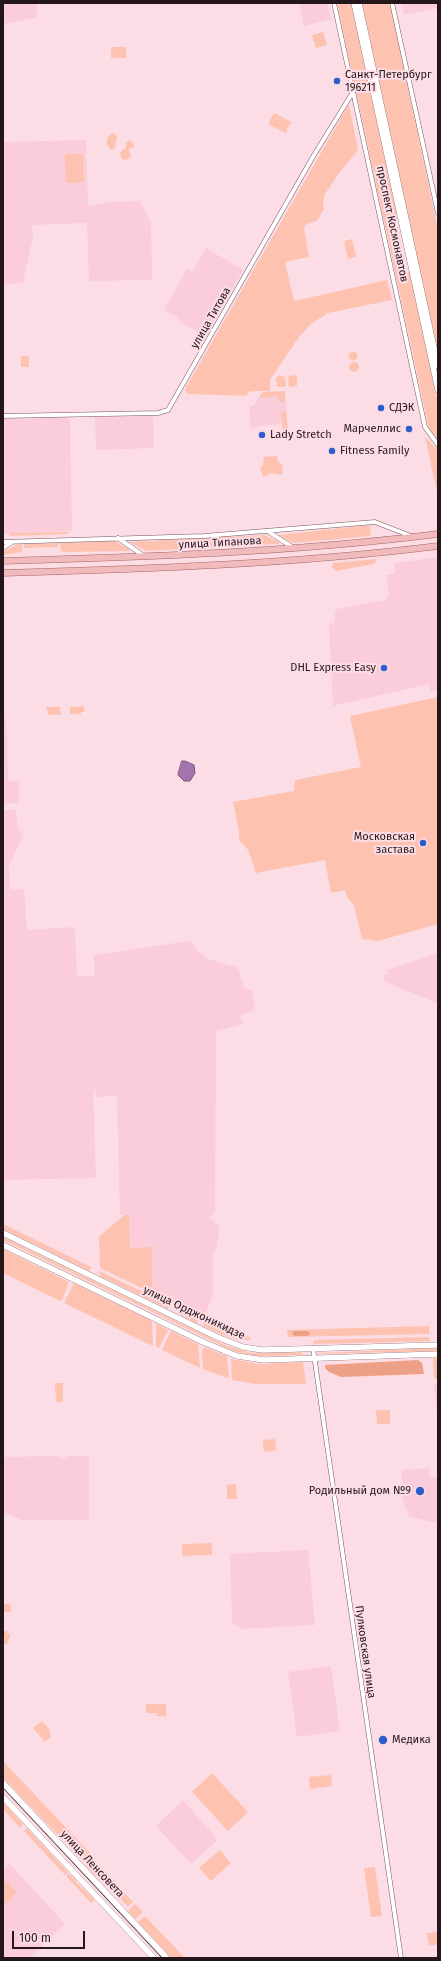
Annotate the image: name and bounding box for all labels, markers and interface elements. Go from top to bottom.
place label: Санкт-Петербург 196211 [345,68,432,94]
marker: Санкт-Петербург 196211 [332,76,342,86]
street label: проспект Космонавтов [373,165,411,283]
street label: улица Титова [188,285,234,351]
place label: СДЭК [389,401,414,415]
marker: СДЭК [376,403,386,413]
place label: Марчеллис [343,422,401,436]
marker: Марчеллис [404,424,414,434]
place label: Lady Stretch [270,428,332,442]
marker: Lady Stretch [257,430,267,440]
place label: Fitness Family [340,444,409,458]
marker: Fitness Family [327,446,337,456]
street label: улица Типанова [178,534,262,552]
place label: DHL Express Easy [290,661,376,675]
marker: DHL Express Easy [379,663,389,673]
place label: Московская застава [354,830,415,856]
marker: Московская застава [418,838,428,848]
street label: улица Орджоникидзе [141,1284,247,1342]
place label: Родильный дом №9 [309,1484,411,1498]
marker: Родильный дом №9 [414,1485,426,1497]
street label: Пулковская улица [352,1605,378,1699]
place label: Медика [392,1733,431,1747]
marker: Медика [377,1734,389,1746]
street label: улица Ленсовета [57,1828,127,1900]
scale bar [14,1923,87,1949]
text: 100 m [19,1931,51,1945]

